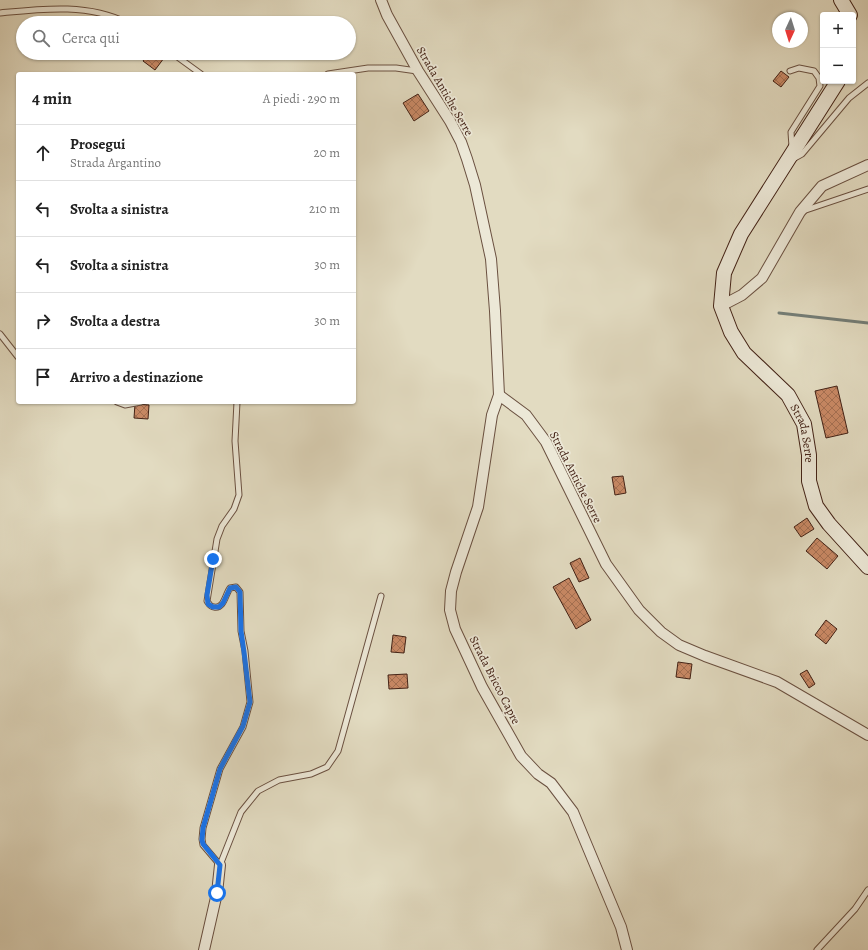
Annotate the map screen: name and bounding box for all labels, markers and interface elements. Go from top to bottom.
north arrow [772,12,808,48]
map controls [820,12,856,84]
button: + [820,12,856,48]
search box [16,16,356,60]
icon: search [30,27,52,49]
text: Cerca qui [62,28,120,48]
street label: Strada Antiche Serre [413,43,477,139]
button: − [820,48,856,84]
text: 4 min [32,87,72,110]
text: A piedi · 290 m [263,90,340,107]
text: Prosegui [70,134,126,154]
icon: ahead [32,142,54,164]
text: 20 m [314,144,340,161]
text: Strada Argantino [70,154,161,171]
icon: left [32,198,54,220]
text: Svolta a sinistra [70,199,169,219]
text: 210 m [309,200,340,217]
icon: left [32,254,54,276]
text: Svolta a sinistra [70,255,169,275]
text: 30 m [314,256,340,273]
icon: right [32,310,54,332]
text: Svolta a destra [70,311,160,331]
text: 30 m [314,312,340,329]
icon: arrive [32,366,54,388]
text: Arrivo a destinazione [70,367,203,387]
street label: Strada Serre [786,401,817,463]
street label: Strada Antiche Serre [546,429,606,525]
route end [204,550,222,568]
street label: Strada Bricco Capre [466,633,524,727]
route start [208,884,226,902]

